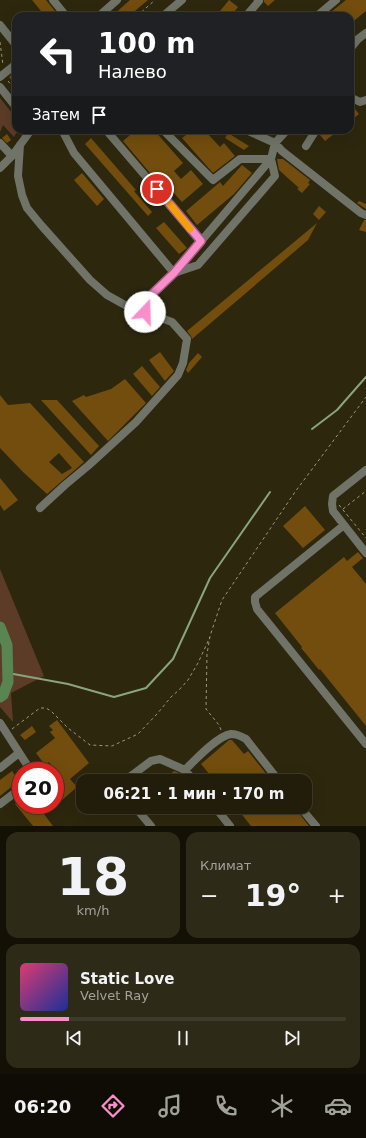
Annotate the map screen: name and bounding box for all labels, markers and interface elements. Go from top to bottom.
text: 100 m [98,27,195,60]
icon: left [32,28,84,80]
text: Налево [98,61,167,82]
icon: arrive [88,104,110,126]
text: Затем [32,106,80,124]
pin [140,172,174,206]
icon: arrive [146,178,168,200]
position arrow [124,291,166,333]
speed limit sign: 20 [12,762,64,814]
text: 06:21 · 1 мин · 170 m [104,785,285,803]
text: 18 [57,847,129,907]
text: Климат [200,858,251,873]
text: 19° [245,878,301,913]
text: − [200,883,218,908]
text: + [328,883,346,908]
text: km/h [77,903,109,918]
text: Static Love [80,970,174,988]
text: Velvet Ray [80,988,149,1003]
icon: previous [63,1027,85,1049]
icon: pause [172,1027,194,1049]
icon: next [281,1027,303,1049]
icon: directions [99,1092,127,1120]
icon: music [156,1092,184,1120]
icon: phone [212,1092,240,1120]
icon: climate [268,1092,296,1120]
icon: car [324,1092,352,1120]
text: 06:20 [14,1096,71,1117]

